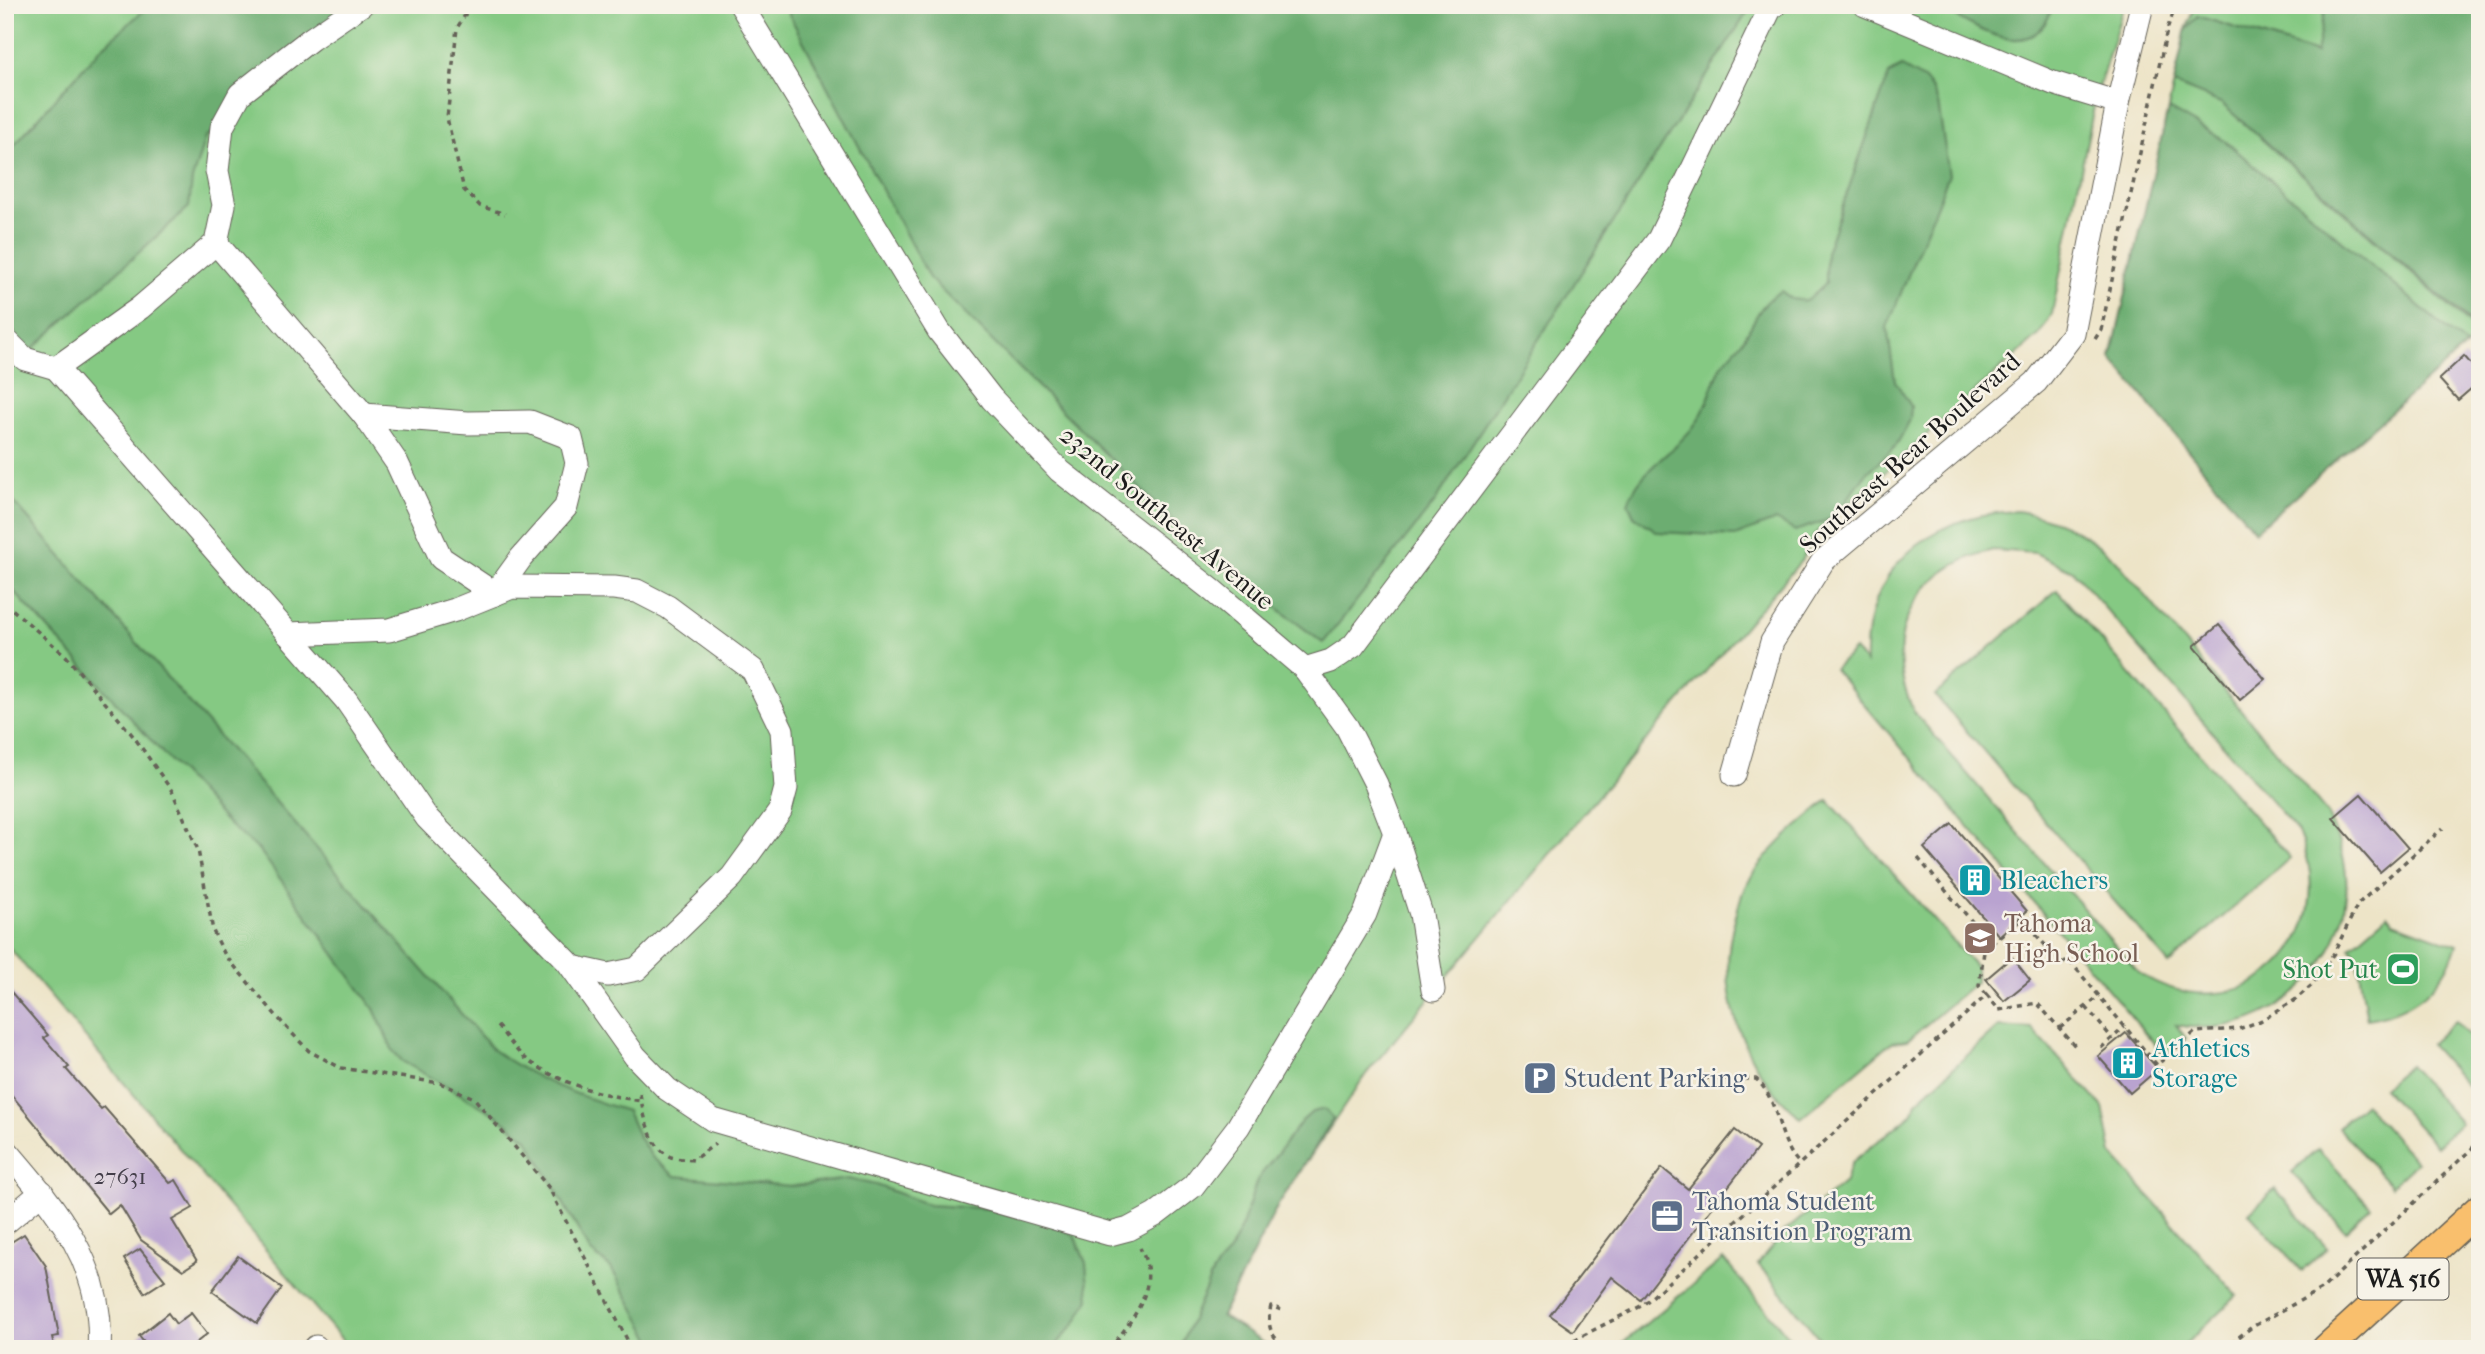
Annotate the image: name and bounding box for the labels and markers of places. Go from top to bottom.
building icon: Bleachers [1956,861,1994,899]
place label: Bleachers [2000,865,2108,896]
place label: Tahoma High School [2004,908,2139,969]
school or university icon: Tahoma High School [1961,919,1999,957]
sports icon: Shot Put [2384,950,2422,988]
place label: Shot Put [2283,954,2379,985]
place label: Athletics Storage [2151,1033,2250,1094]
building icon: Athletics Storage [2109,1044,2147,1082]
parking icon: Student Parking [1521,1059,1559,1097]
place label: Student Parking [1564,1063,1748,1094]
place label: Tahoma Student Transition Program [1692,1186,1912,1247]
office icon: Tahoma Student Transition Program [1648,1197,1686,1235]

